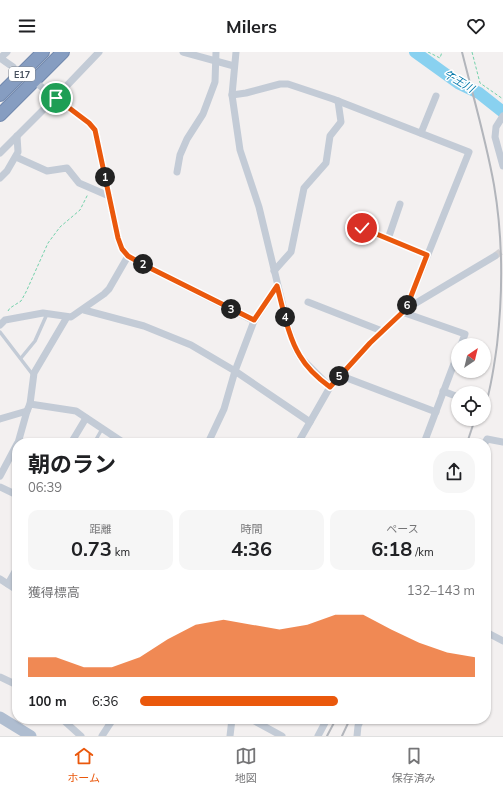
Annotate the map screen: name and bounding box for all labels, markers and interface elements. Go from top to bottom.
icon: menu [16,15,38,37]
text: Milers [226,15,277,38]
icon: heart [465,15,487,37]
road number: E17 [9,67,35,81]
water label: 午王川 [441,67,478,96]
pin [39,81,73,115]
icon: arrive [45,87,67,109]
pin: 1 [95,167,115,187]
text: 1 [102,170,108,184]
pin [345,211,379,245]
icon: check [351,217,373,239]
pin: 2 [133,254,153,274]
text: 2 [140,257,146,271]
pin: 6 [397,295,417,315]
text: 6 [404,298,410,312]
pin: 3 [221,299,241,319]
text: 3 [228,302,234,316]
pin: 4 [275,307,295,327]
text: 4 [282,310,288,324]
north arrow [451,338,491,378]
map controls [451,338,491,426]
pin: 5 [329,366,349,386]
text: 5 [336,369,342,383]
button: locate [451,386,491,426]
text: 朝のラン [28,450,116,478]
button: share [433,451,475,493]
text: 06:39 [28,479,62,495]
text: 距離 [90,522,112,536]
text: 時間 [241,522,263,536]
text: ペース [386,522,419,536]
text: 0.73 [71,536,112,561]
text: 4:36 [231,536,272,561]
text: 6:18 [371,536,412,561]
text: km [112,545,130,559]
text: /km [412,545,434,559]
text: 132–143 m [407,582,475,598]
text: 獲得標高 [28,584,80,600]
text: 100 m [28,693,67,709]
text: 6:36 [92,693,118,709]
tab: ホーム [67,745,100,785]
tab: 地図 [235,745,257,785]
tab: 保存済み [392,745,436,785]

